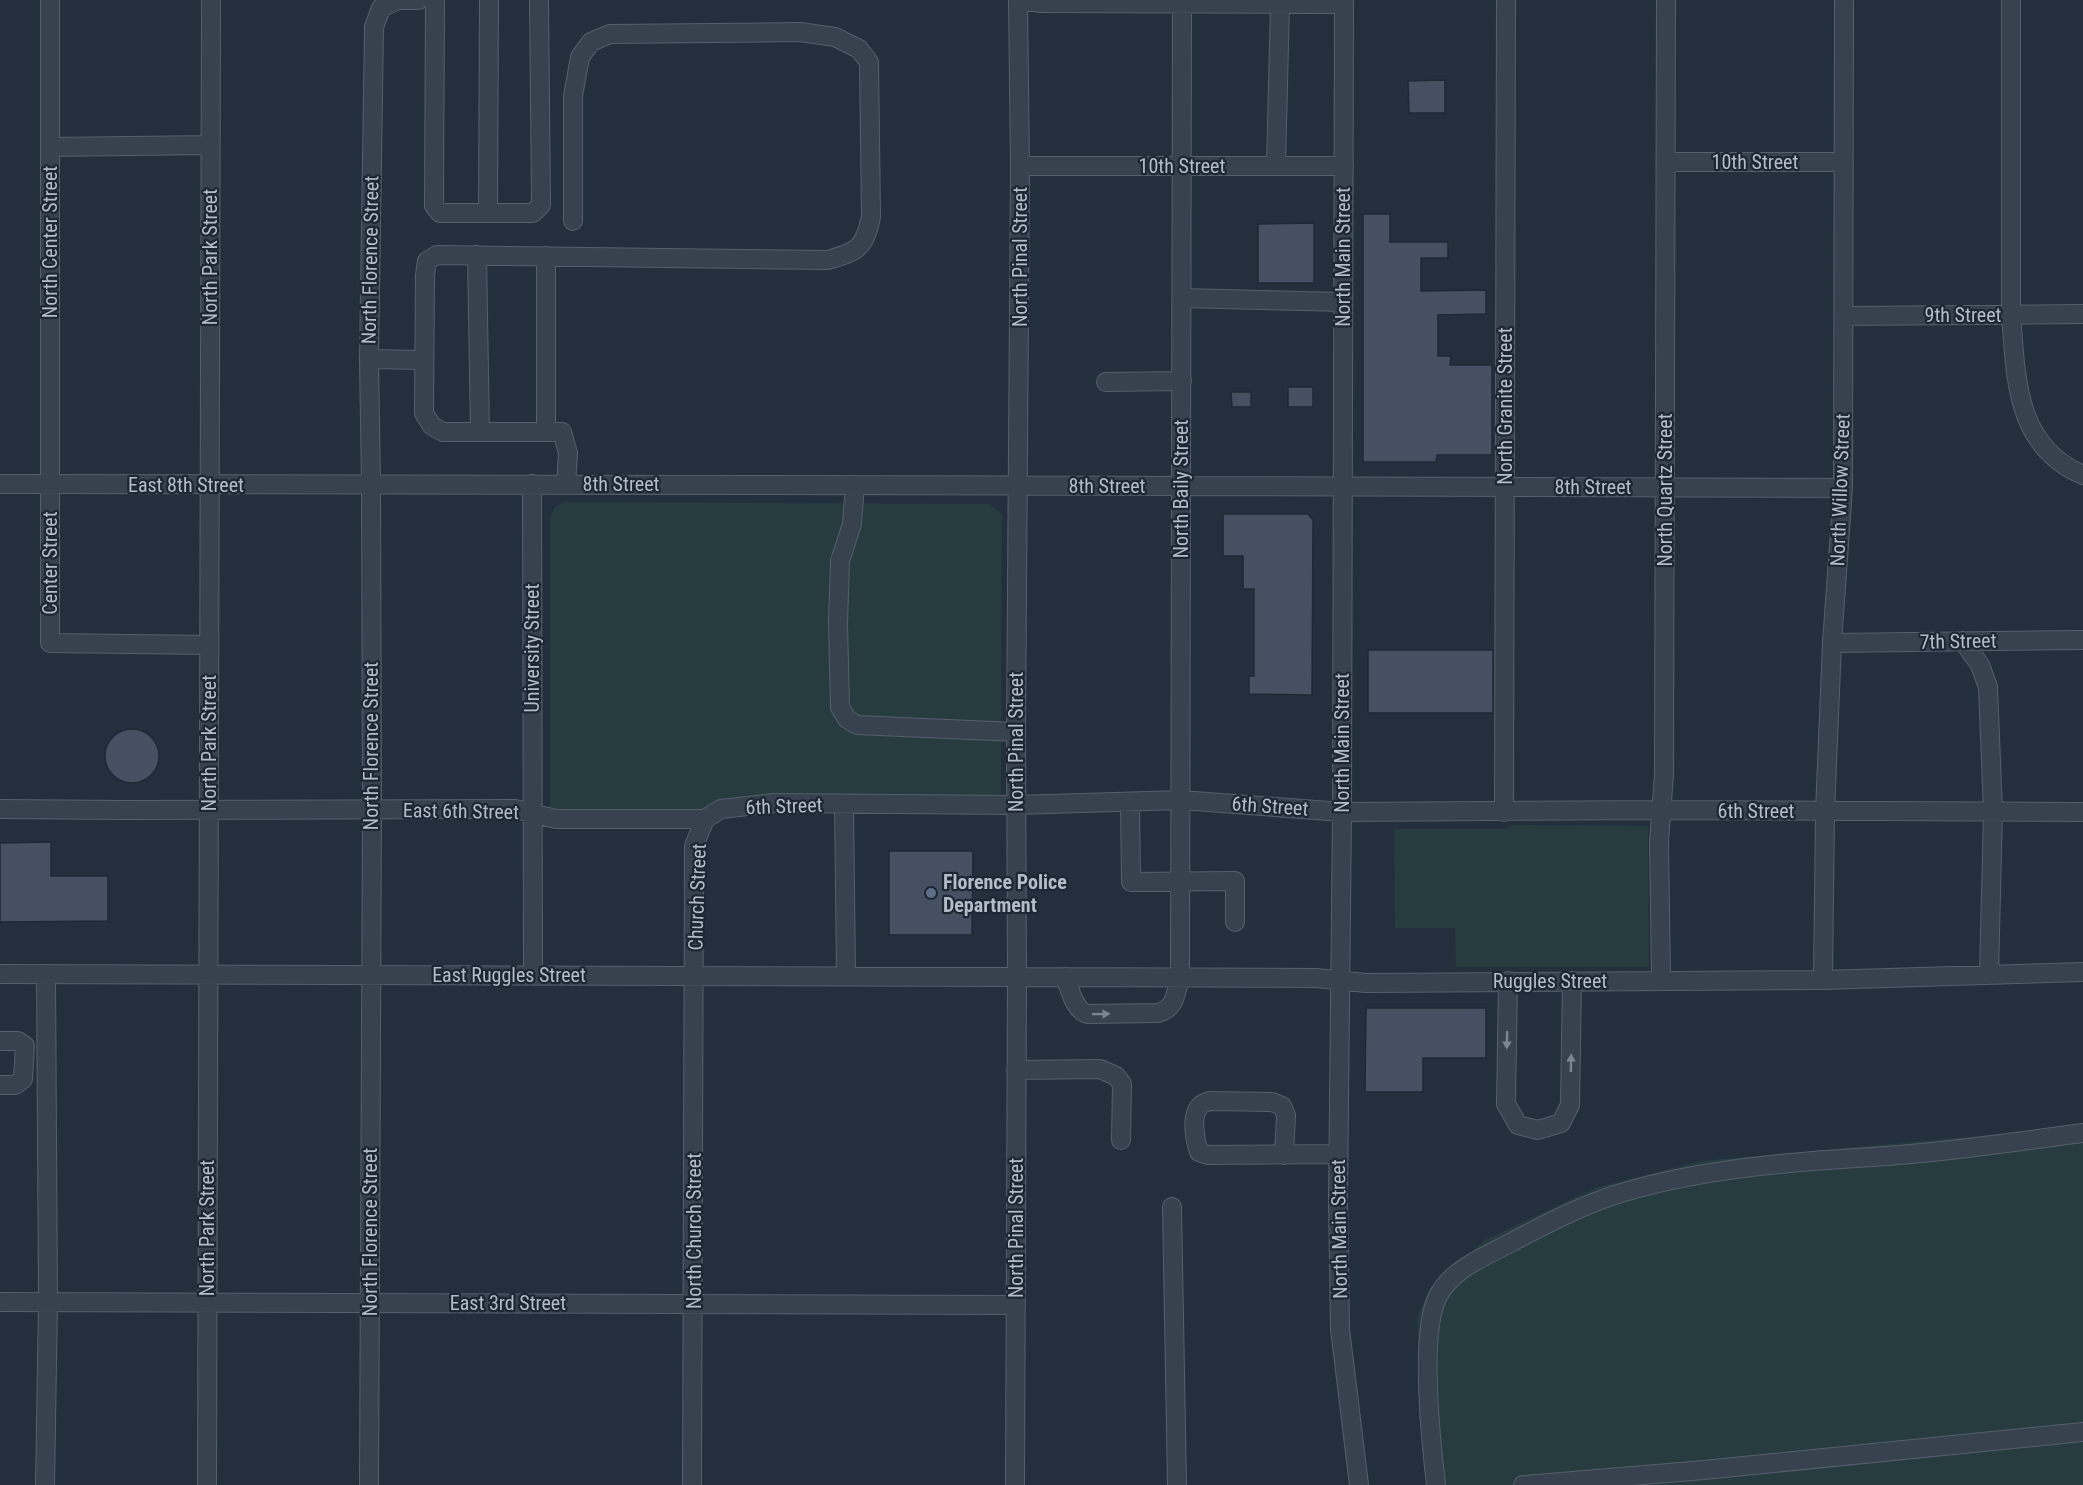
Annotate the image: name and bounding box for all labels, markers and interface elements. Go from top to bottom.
street label: 10th Street [1712,150,1798,174]
street label: 10th Street [1139,154,1225,178]
street label: North Center Street [38,166,62,318]
street label: North Florence Street [357,175,383,344]
street label: North Pinal Street [1008,187,1032,327]
street label: North Main Street [1331,187,1355,327]
street label: North Park Street [198,189,222,325]
street label: 9th Street [1925,303,2002,327]
street label: North Granite Street [1493,327,1517,485]
street label: North Quartz Street [1653,413,1677,567]
street label: North Willow Street [1825,413,1855,567]
street label: North Baily Street [1169,420,1193,558]
street label: 8th Street [583,472,660,496]
street label: East 8th Street [128,473,244,497]
street label: 8th Street [1069,474,1146,498]
street label: 8th Street [1555,475,1632,499]
street label: Center Street [38,511,62,615]
street label: University Street [520,584,544,712]
street label: 7th Street [1919,628,1997,654]
street label: North Florence Street [359,662,383,830]
street label: North Pinal Street [1004,672,1028,812]
street label: North Main Street [1330,673,1354,813]
street label: North Park Street [197,675,221,811]
street label: 6th Street [1231,791,1309,821]
street label: 6th Street [745,793,823,819]
street label: East 6th Street [403,798,519,824]
street label: 6th Street [1718,799,1795,823]
street label: Church Street [683,843,711,951]
place label: Florence Police Department [943,870,1067,917]
marker: Florence Police Department [924,886,938,900]
street label: East Ruggles Street [432,963,586,987]
street label: Ruggles Street [1493,969,1607,993]
one-way arrow [1092,1009,1111,1019]
one-way arrow [1502,1030,1512,1049]
one-way arrow [1566,1053,1576,1072]
street label: North Florence Street [358,1148,382,1316]
street label: North Church Street [682,1153,706,1309]
street label: North Pinal Street [1004,1158,1028,1298]
street label: North Main Street [1326,1159,1352,1299]
street label: North Park Street [195,1160,219,1296]
street label: East 3rd Street [450,1291,566,1315]

